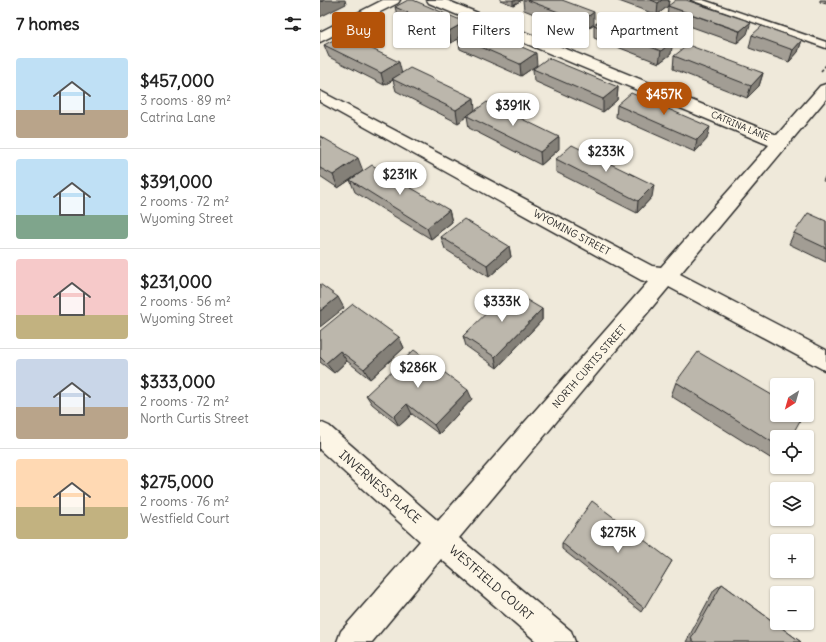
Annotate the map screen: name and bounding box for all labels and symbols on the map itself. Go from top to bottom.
pin: $457K [636,82,692,116]
pin: $391K [485,93,541,127]
street label: CATRINA LANE [710,108,771,143]
pin: $233K [578,139,634,173]
pin: $231K [372,162,428,196]
street label: WYOMING STREET [531,207,612,258]
pin: $333K [474,289,530,323]
street label: NORTH CURTIS STREET [549,322,629,411]
pin: $286K [390,355,446,389]
north arrow [770,378,814,422]
street label: INVERNESS PLACE [336,447,424,526]
pin: $275K [590,520,646,554]
street label: WESTFIELD COURT [446,542,536,623]

